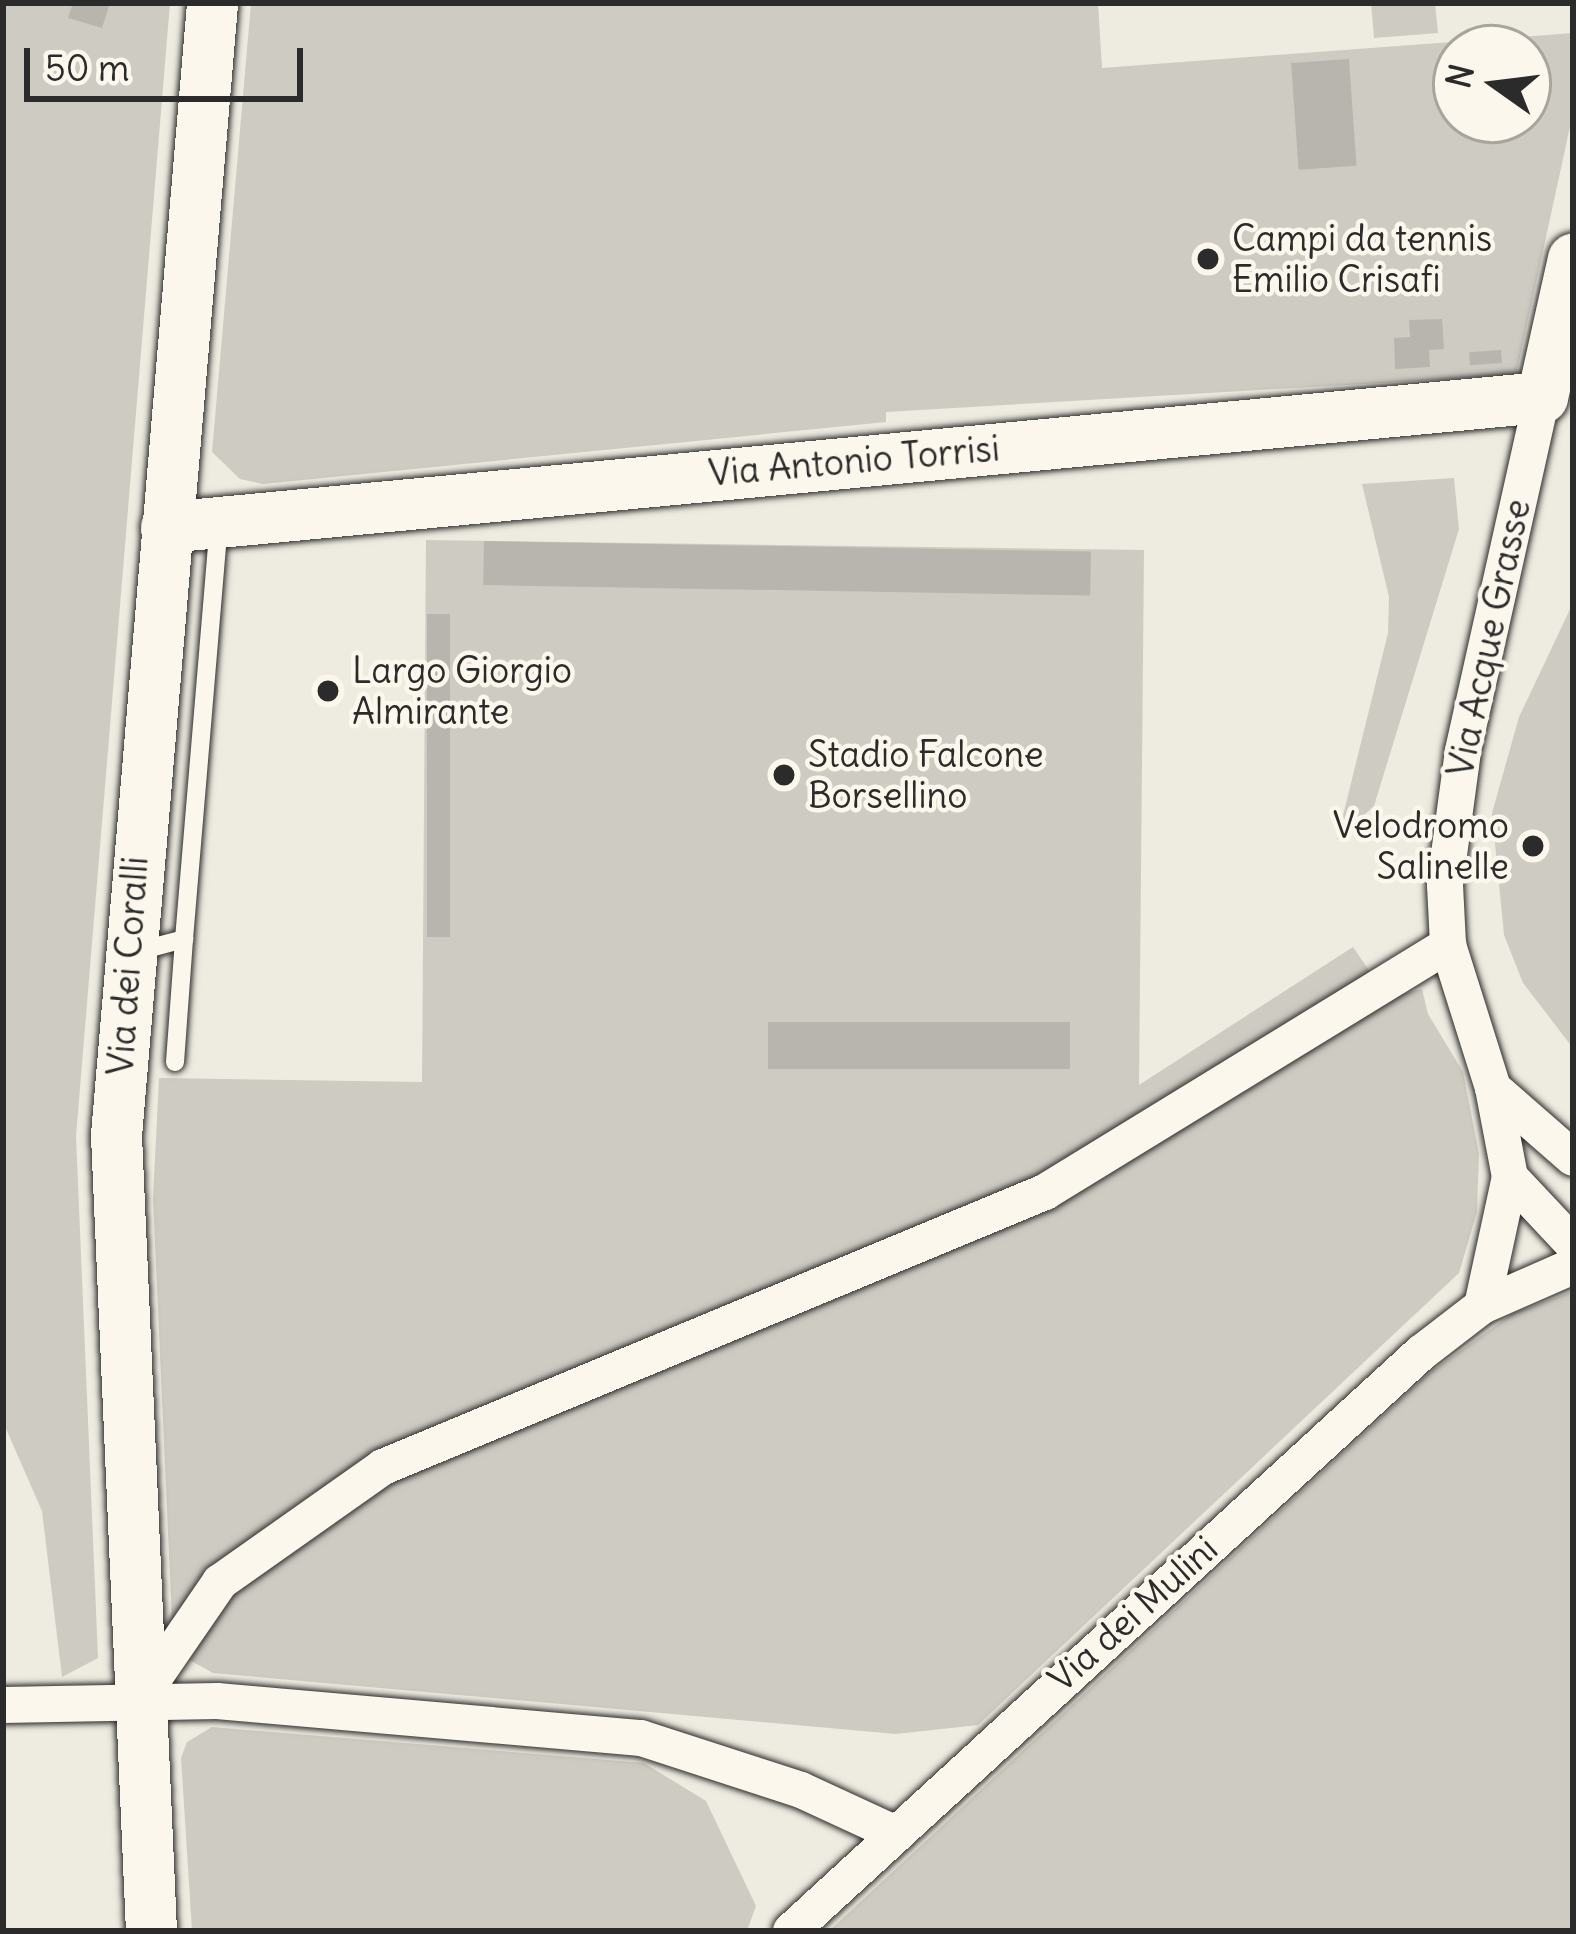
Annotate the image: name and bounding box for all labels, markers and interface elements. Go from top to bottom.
scale bar [30,24,309,98]
north arrow [1432,24,1552,144]
text: 50 m [45,46,130,91]
text: N [1437,60,1483,92]
place label: Campi da tennis Emilio Crisafi [1232,216,1492,301]
marker: Campi da tennis Emilio Crisafi [1195,246,1221,272]
street label: Via Antonio Torrisi [707,427,1001,495]
street label: Via Acque Grasse [1438,495,1540,781]
place label: Largo Giorgio Almirante [352,648,572,733]
marker: Largo Giorgio Almirante [315,678,341,704]
place label: Stadio Falcone Borsellino [808,732,1044,817]
marker: Stadio Falcone Borsellino [771,762,797,788]
place label: Velodromo Salinelle [1333,803,1509,888]
marker: Velodromo Salinelle [1520,833,1546,859]
street label: Via dei Coralli [99,855,157,1077]
street label: Via dei Mulini [1040,1527,1226,1701]

